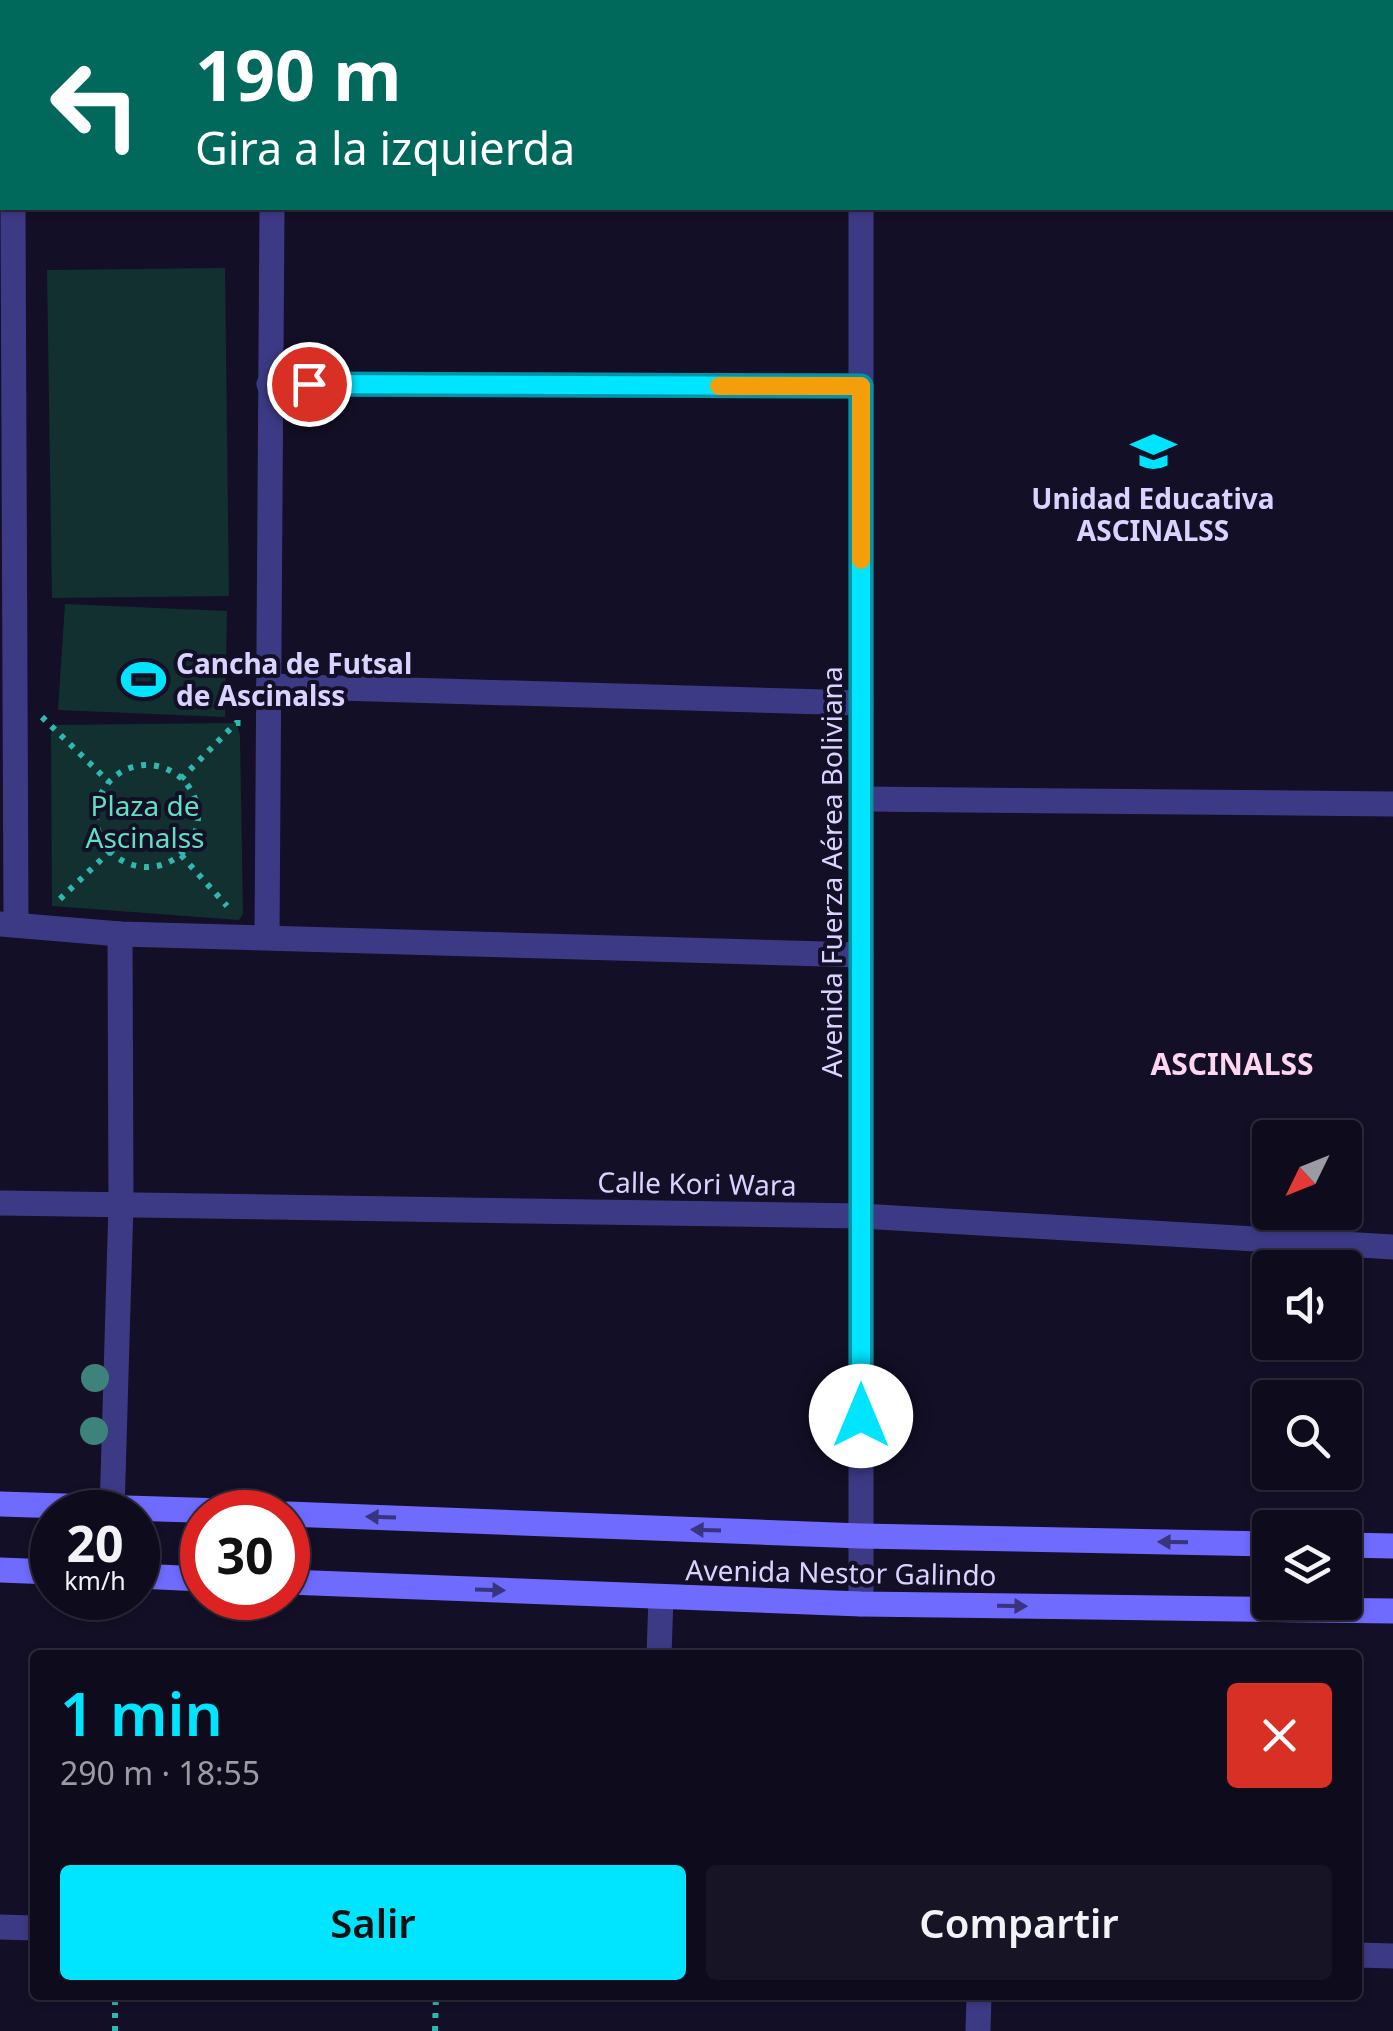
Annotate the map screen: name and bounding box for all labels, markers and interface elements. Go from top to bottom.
text: 190 m [195,26,402,122]
icon: left [30,40,160,170]
text: Gira a la izquierda [195,117,575,178]
pin [267,342,352,427]
icon: arrive [282,357,337,412]
school or university icon: Unidad Educativa ASCINALSS [1129,428,1177,476]
place label: Unidad Educativa ASCINALSS [1031,479,1275,549]
place label: Cancha de Futsal de Ascinalss [176,644,412,714]
sports icon: Cancha de Futsal de Ascinalss [119,655,167,703]
street label: Avenida Fuerza Aérea Boliviana [812,666,850,1078]
park label: Plaza de Ascinalss [85,786,205,856]
district label: ASCINALSS [1150,1043,1314,1084]
north arrow [1252,1120,1362,1230]
map controls [1252,1120,1362,1620]
street label: Calle Kori Wara [597,1162,797,1204]
button: sound [1252,1250,1362,1360]
position arrow [809,1364,913,1468]
button: search [1252,1380,1362,1490]
speed limit sign: 30 [180,1490,310,1620]
text: 20 [66,1509,124,1577]
one-way arrow [365,1509,397,1525]
button: layers [1252,1510,1362,1620]
one-way arrow [689,1522,721,1538]
one-way arrow [1156,1534,1188,1550]
street label: Avenida Nestor Galindo [685,1550,997,1594]
text: km/h [64,1563,126,1597]
one-way arrow [474,1582,506,1598]
one-way arrow [997,1598,1029,1614]
text: 1 min [60,1672,223,1754]
button: close [1227,1683,1332,1788]
text: 290 m · 18:55 [60,1751,260,1794]
button: Salir [60,1865,686,1980]
button: Compartir [706,1865,1332,1980]

